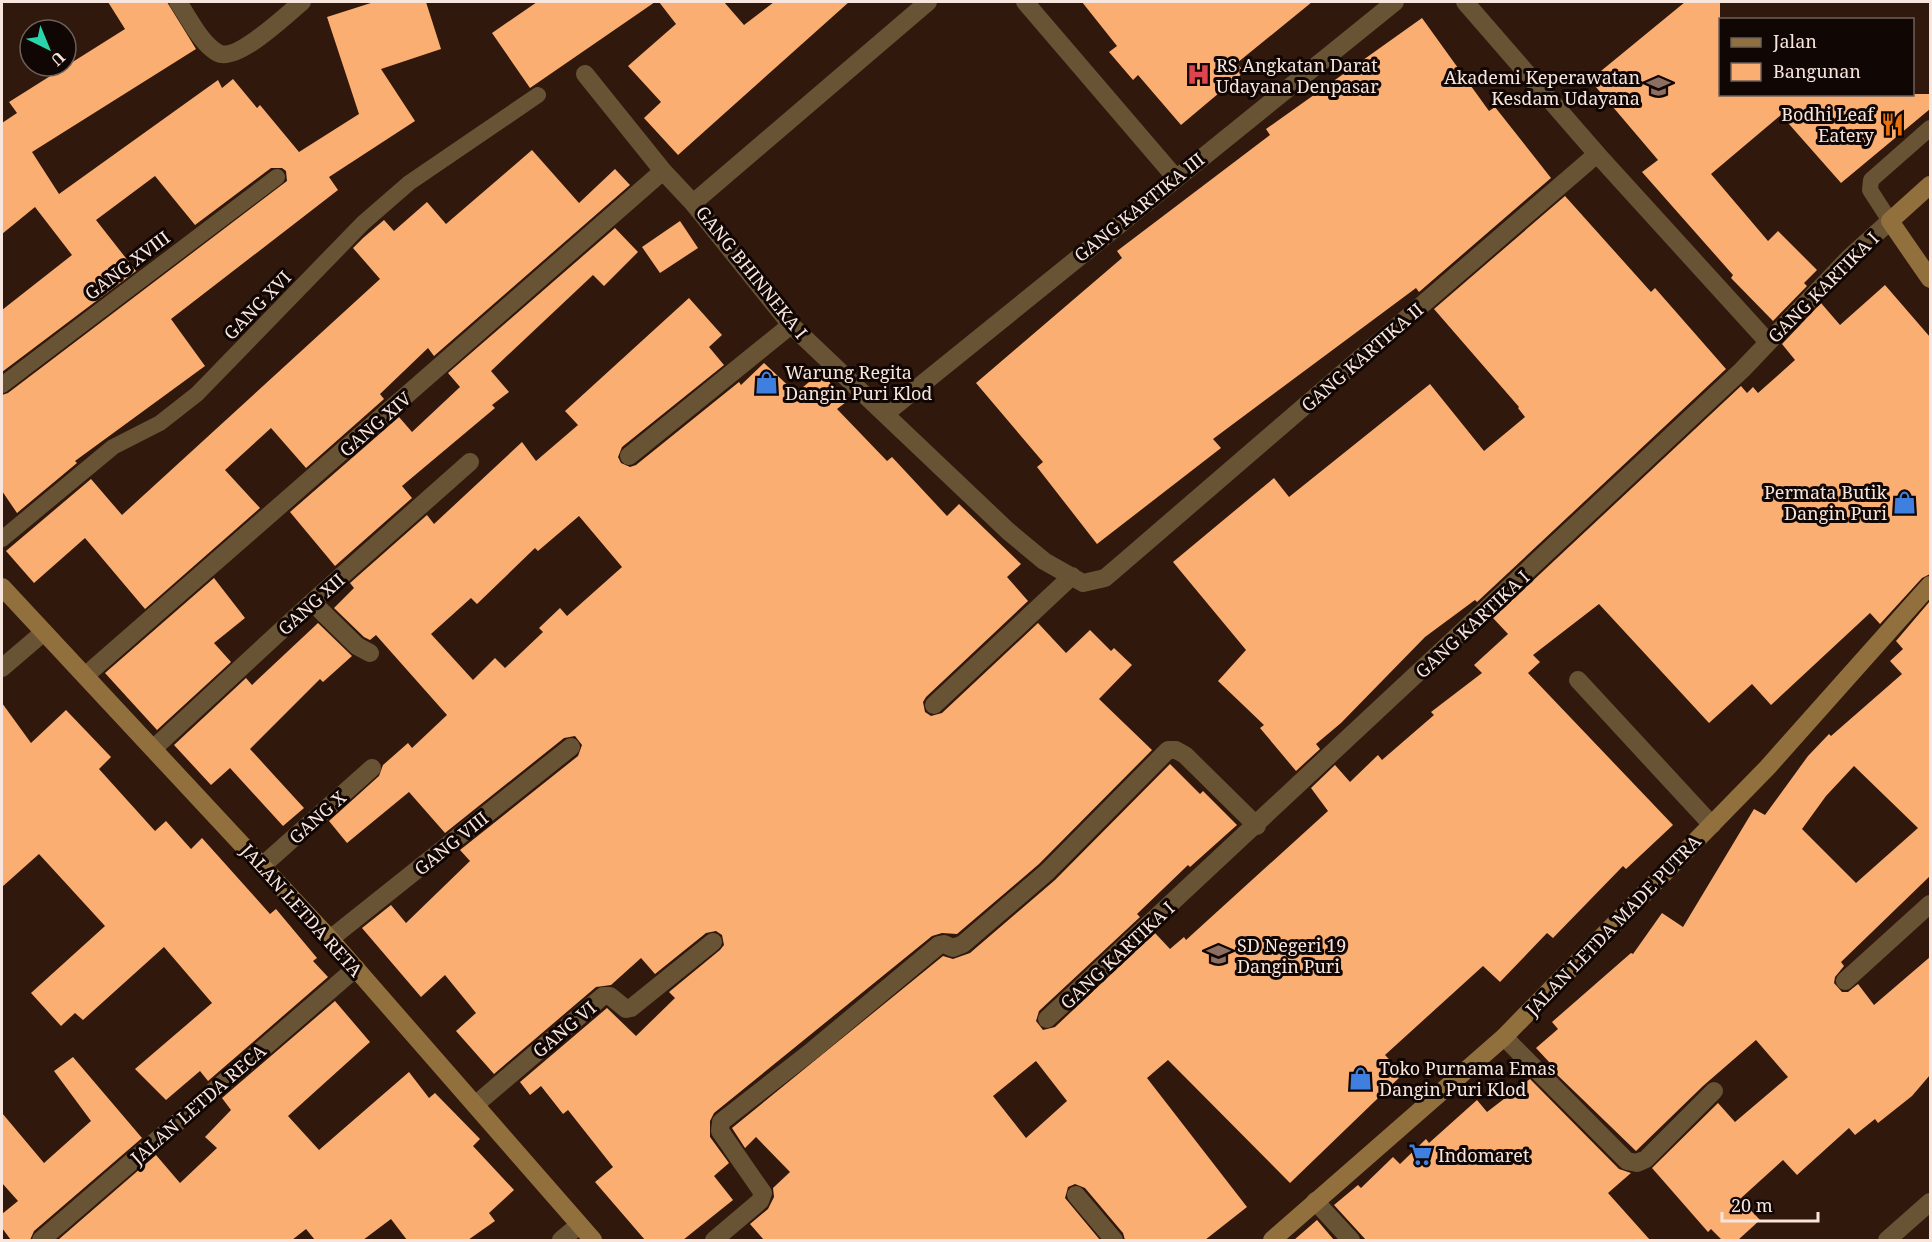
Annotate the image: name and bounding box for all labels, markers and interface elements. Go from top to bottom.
north arrow [18,18,78,78]
legend [1719,18,1914,96]
text: Jalan [1772,29,1817,53]
text: U [46,47,70,71]
place label: RS Angkatan Darat Udayana Denpasar [1216,53,1379,98]
text: Bangunan [1773,59,1861,83]
hospital icon: RS Angkatan Darat Udayana Denpasar [1185,62,1211,88]
place label: Akademi Keperawatan Kesdam Udayana [1444,65,1640,110]
school or university icon: Akademi Keperawatan Kesdam Udayana [1645,74,1671,100]
place label: Bodhi Leaf Eatery [1781,102,1875,147]
restaurant icon: Bodhi Leaf Eatery [1879,111,1905,137]
street label: GANG KARTIKA III [1069,147,1209,267]
street label: GANG BHINNEKA I [691,200,813,344]
street label: GANG XVIII [80,225,174,305]
street label: GANG KARTIKA I [1762,226,1884,348]
street label: GANG XVI [218,265,296,345]
street label: GANG KARTIKA II [1296,297,1428,417]
place label: Warung Regita Dangin Puri Klod [785,360,932,405]
shop icon: Warung Regita Dangin Puri Klod [754,369,780,395]
street label: GANG XIV [334,386,417,462]
place label: Permata Butik Dangin Puri [1764,480,1887,525]
shop icon: Permata Butik Dangin Puri [1892,489,1918,515]
street label: GANG KARTIKA I [1410,565,1534,683]
street label: GANG XII [273,568,349,640]
street label: GANG X [283,785,351,849]
street label: GANG VIII [409,806,493,880]
street label: JALAN LETDA MADE PUTRA [1519,829,1706,1021]
street label: JALAN LETDA RETA [235,838,368,982]
street label: GANG KARTIKA I [1055,896,1179,1014]
place label: SD Negeri 19 Dangin Puri [1237,933,1346,978]
school or university icon: SD Negeri 19 Dangin Puri [1206,942,1232,968]
street label: GANG VI [527,996,601,1062]
street label: JALAN LETDA RECA [125,1038,271,1170]
place label: Toko Purnama Emas Dangin Puri Klod [1379,1056,1556,1101]
shop icon: Toko Purnama Emas Dangin Puri Klod [1348,1065,1374,1091]
supermarket icon: Indomaret [1407,1142,1433,1168]
place label: Indomaret [1438,1143,1529,1167]
scale bar [1722,1185,1818,1223]
text: 20 m [1731,1193,1773,1217]

